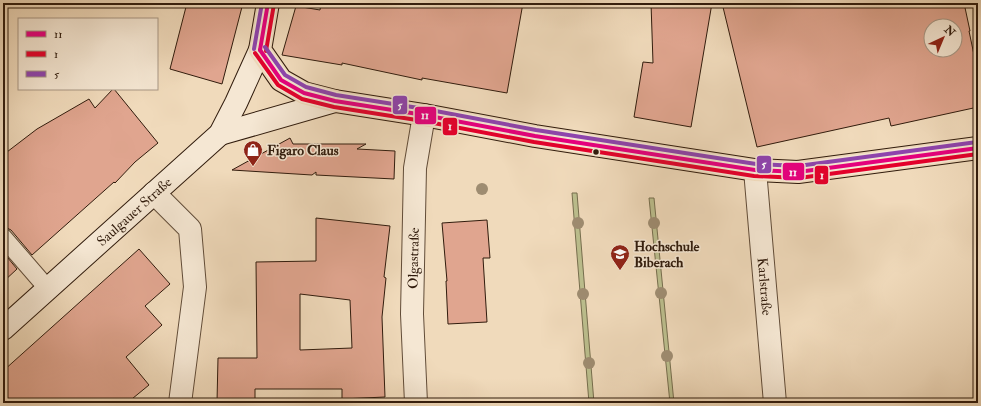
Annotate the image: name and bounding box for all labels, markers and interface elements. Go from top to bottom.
legend [18,18,158,90]
north arrow [923,18,963,58]
text: N [941,22,958,40]
text: 11 [54,27,63,42]
text: 1 [54,47,58,62]
text: 5 [54,67,60,82]
line badge: 5 [392,95,408,115]
text: 5 [398,99,403,112]
line badge: 11 [414,106,437,125]
text: 11 [421,109,429,122]
line badge: 1 [442,117,458,136]
text: 1 [448,120,452,133]
shop icon: Figaro Claus [242,139,264,167]
place label: Figaro Claus [267,142,339,160]
unlabelled marker [591,147,601,157]
line badge: 5 [756,155,772,174]
text: 5 [762,158,767,171]
line badge: 11 [782,162,805,181]
line badge: 1 [814,165,829,185]
text: 11 [789,166,797,179]
text: 1 [820,169,824,182]
street label: Saulgauer Straße [93,173,175,249]
street label: Olgastraße [404,227,422,289]
place label: Hochschule Biberach [634,238,699,271]
school or university icon: Hochschule Biberach [609,243,631,271]
street label: Karlstraße [754,257,776,316]

